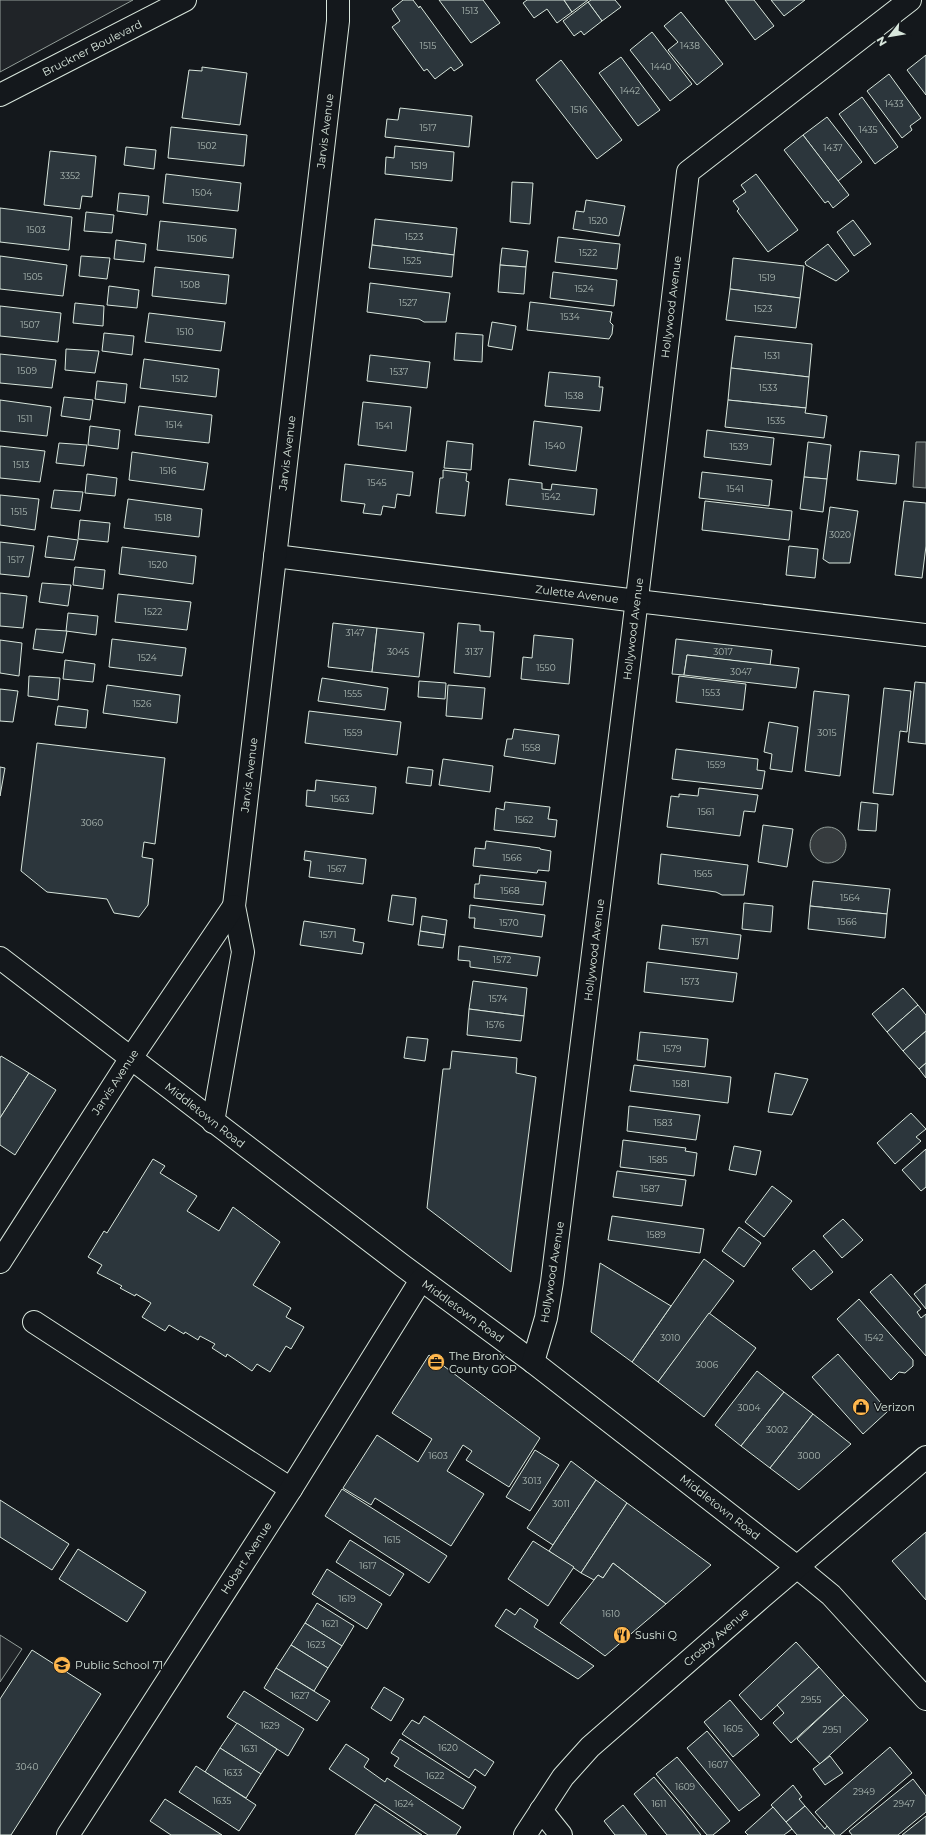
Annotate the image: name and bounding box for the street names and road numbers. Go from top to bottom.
street label: Bruckner Boulevard [40,17,144,79]
street label: Jarvis Avenue [313,92,337,170]
street label: Hollywood Avenue [658,255,684,359]
street label: Jarvis Avenue [275,414,299,492]
street label: Hollywood Avenue [620,577,646,681]
street label: Zulette Avenue [535,582,620,606]
street label: Jarvis Avenue [237,736,261,814]
street label: Hollywood Avenue [581,898,607,1002]
street label: Jarvis Avenue [88,1046,142,1118]
street label: Middletown Road [162,1079,248,1151]
street label: Hollywood Avenue [537,1220,567,1324]
street label: Middletown Road [419,1277,507,1345]
street label: Middletown Road [677,1471,763,1543]
street label: Hobart Avenue [217,1519,275,1597]
street label: Crosby Avenue [680,1605,752,1669]

